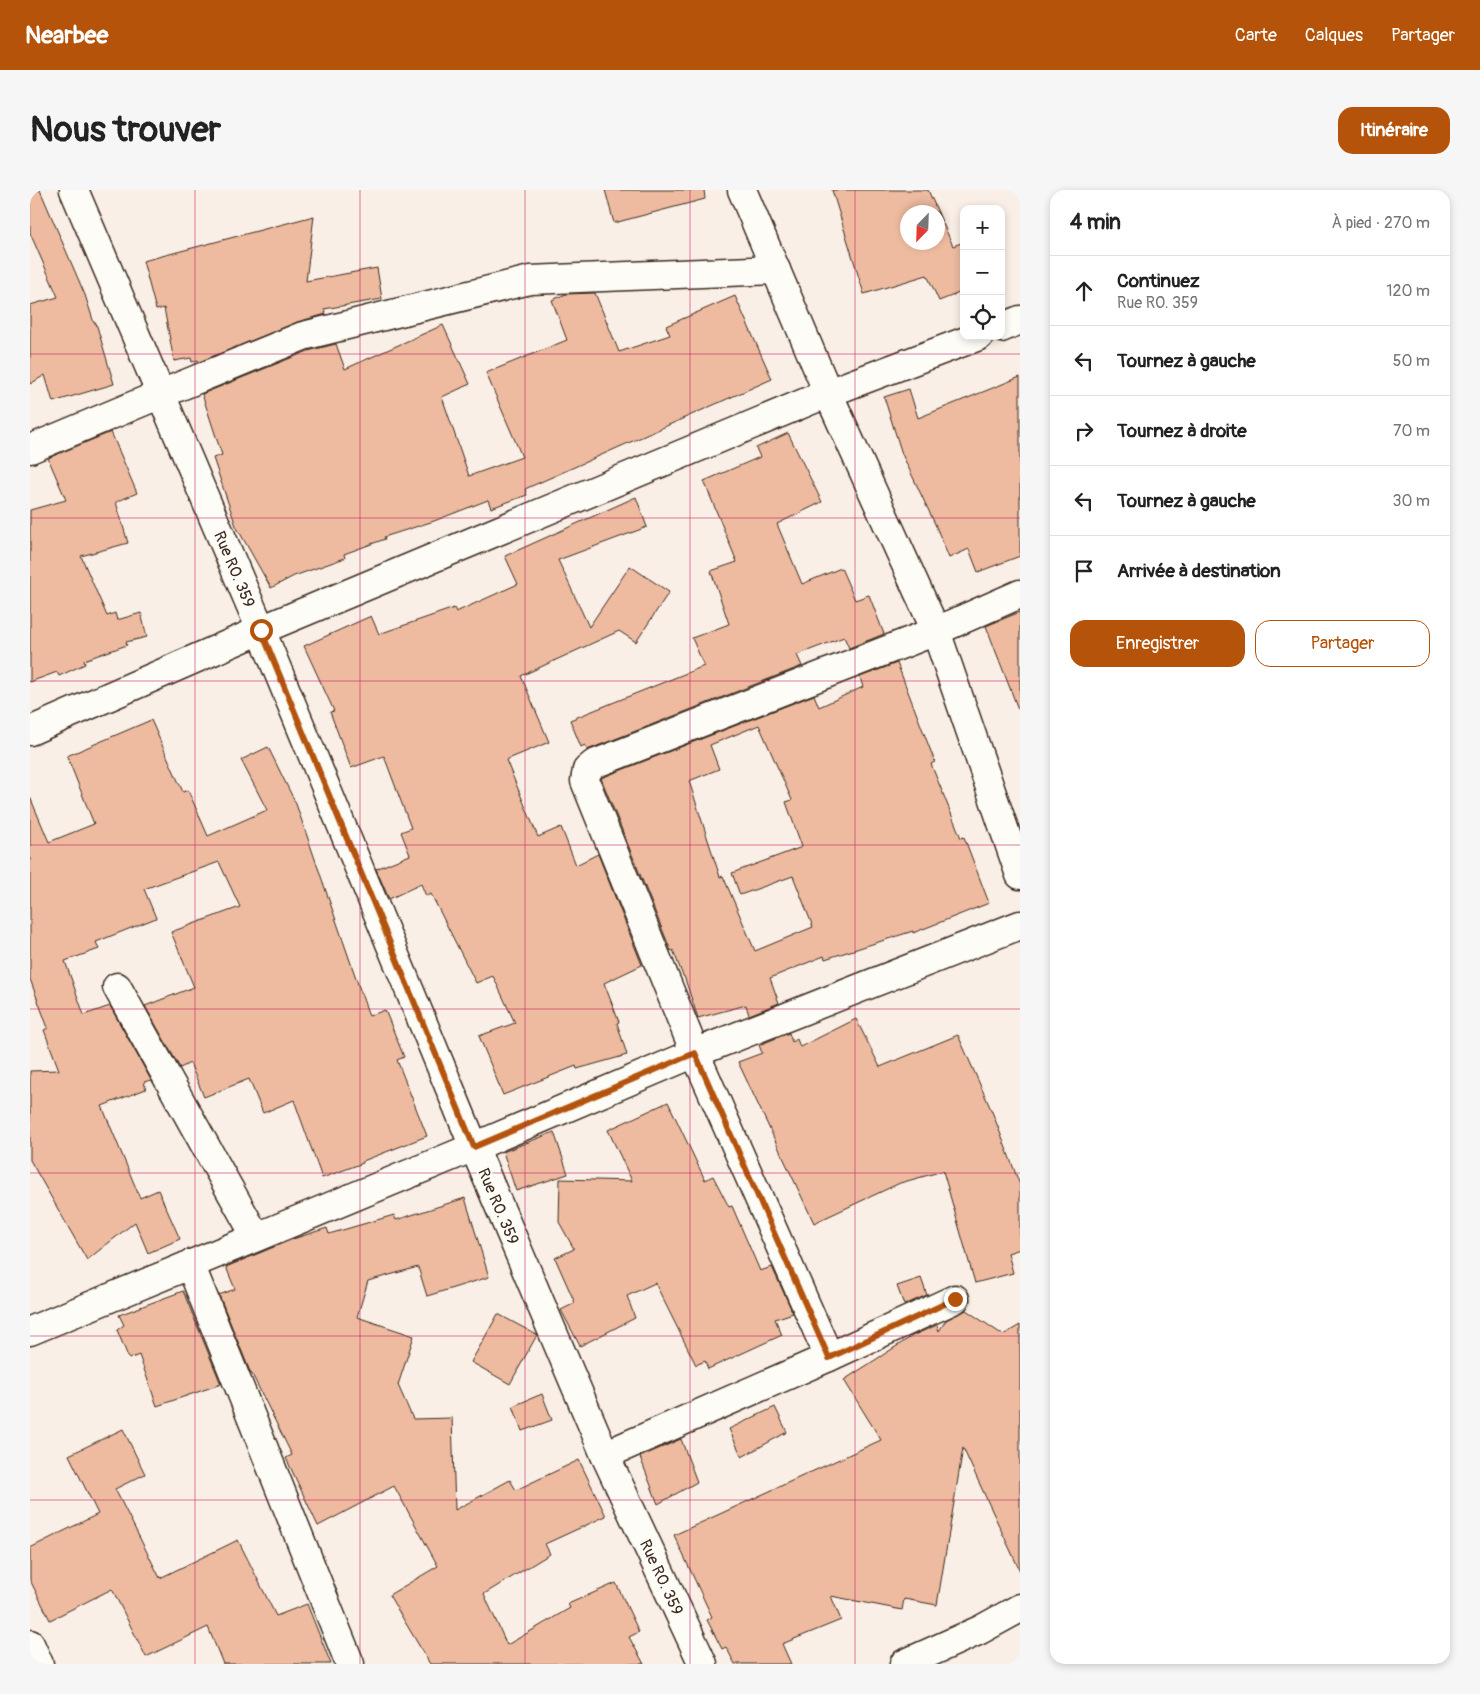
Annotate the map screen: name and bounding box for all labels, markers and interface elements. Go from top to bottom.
text: Nearbee [25,21,108,50]
text: Carte [1235,24,1277,47]
text: Calques [1305,24,1363,47]
text: Partager [1391,24,1455,47]
button: Itinéraire [1338,107,1450,154]
text: Nous trouver [30,108,221,152]
north arrow [900,205,945,250]
map controls [960,205,1005,340]
button: + [960,205,1005,250]
text: 4 min [1070,209,1121,236]
text: À pied · 270 m [1332,213,1430,233]
button: − [960,250,1005,295]
text: Continuez [1117,269,1200,293]
icon: ahead [1070,277,1098,305]
text: 120 m [1386,281,1430,301]
text: Rue RO. 359 [1117,293,1198,313]
button: locate [960,295,1005,340]
icon: left [1070,347,1098,375]
text: Tournez à gauche [1117,349,1256,373]
text: 50 m [1393,351,1430,371]
icon: right [1070,417,1098,445]
text: Tournez à droite [1117,419,1247,443]
text: 70 m [1393,421,1430,441]
icon: left [1070,487,1098,515]
text: Tournez à gauche [1117,489,1256,513]
text: 30 m [1392,491,1430,511]
street label: Rue RO. 359 [209,528,259,611]
icon: arrive [1070,557,1098,585]
text: Arrivée à destination [1117,559,1281,583]
route start [250,619,273,642]
button: Enregistrer [1070,620,1245,667]
button: Partager [1255,620,1430,667]
street label: Rue RO. 359 [473,1165,523,1248]
route end [944,1288,967,1311]
street label: Rue RO. 359 [635,1537,687,1618]

